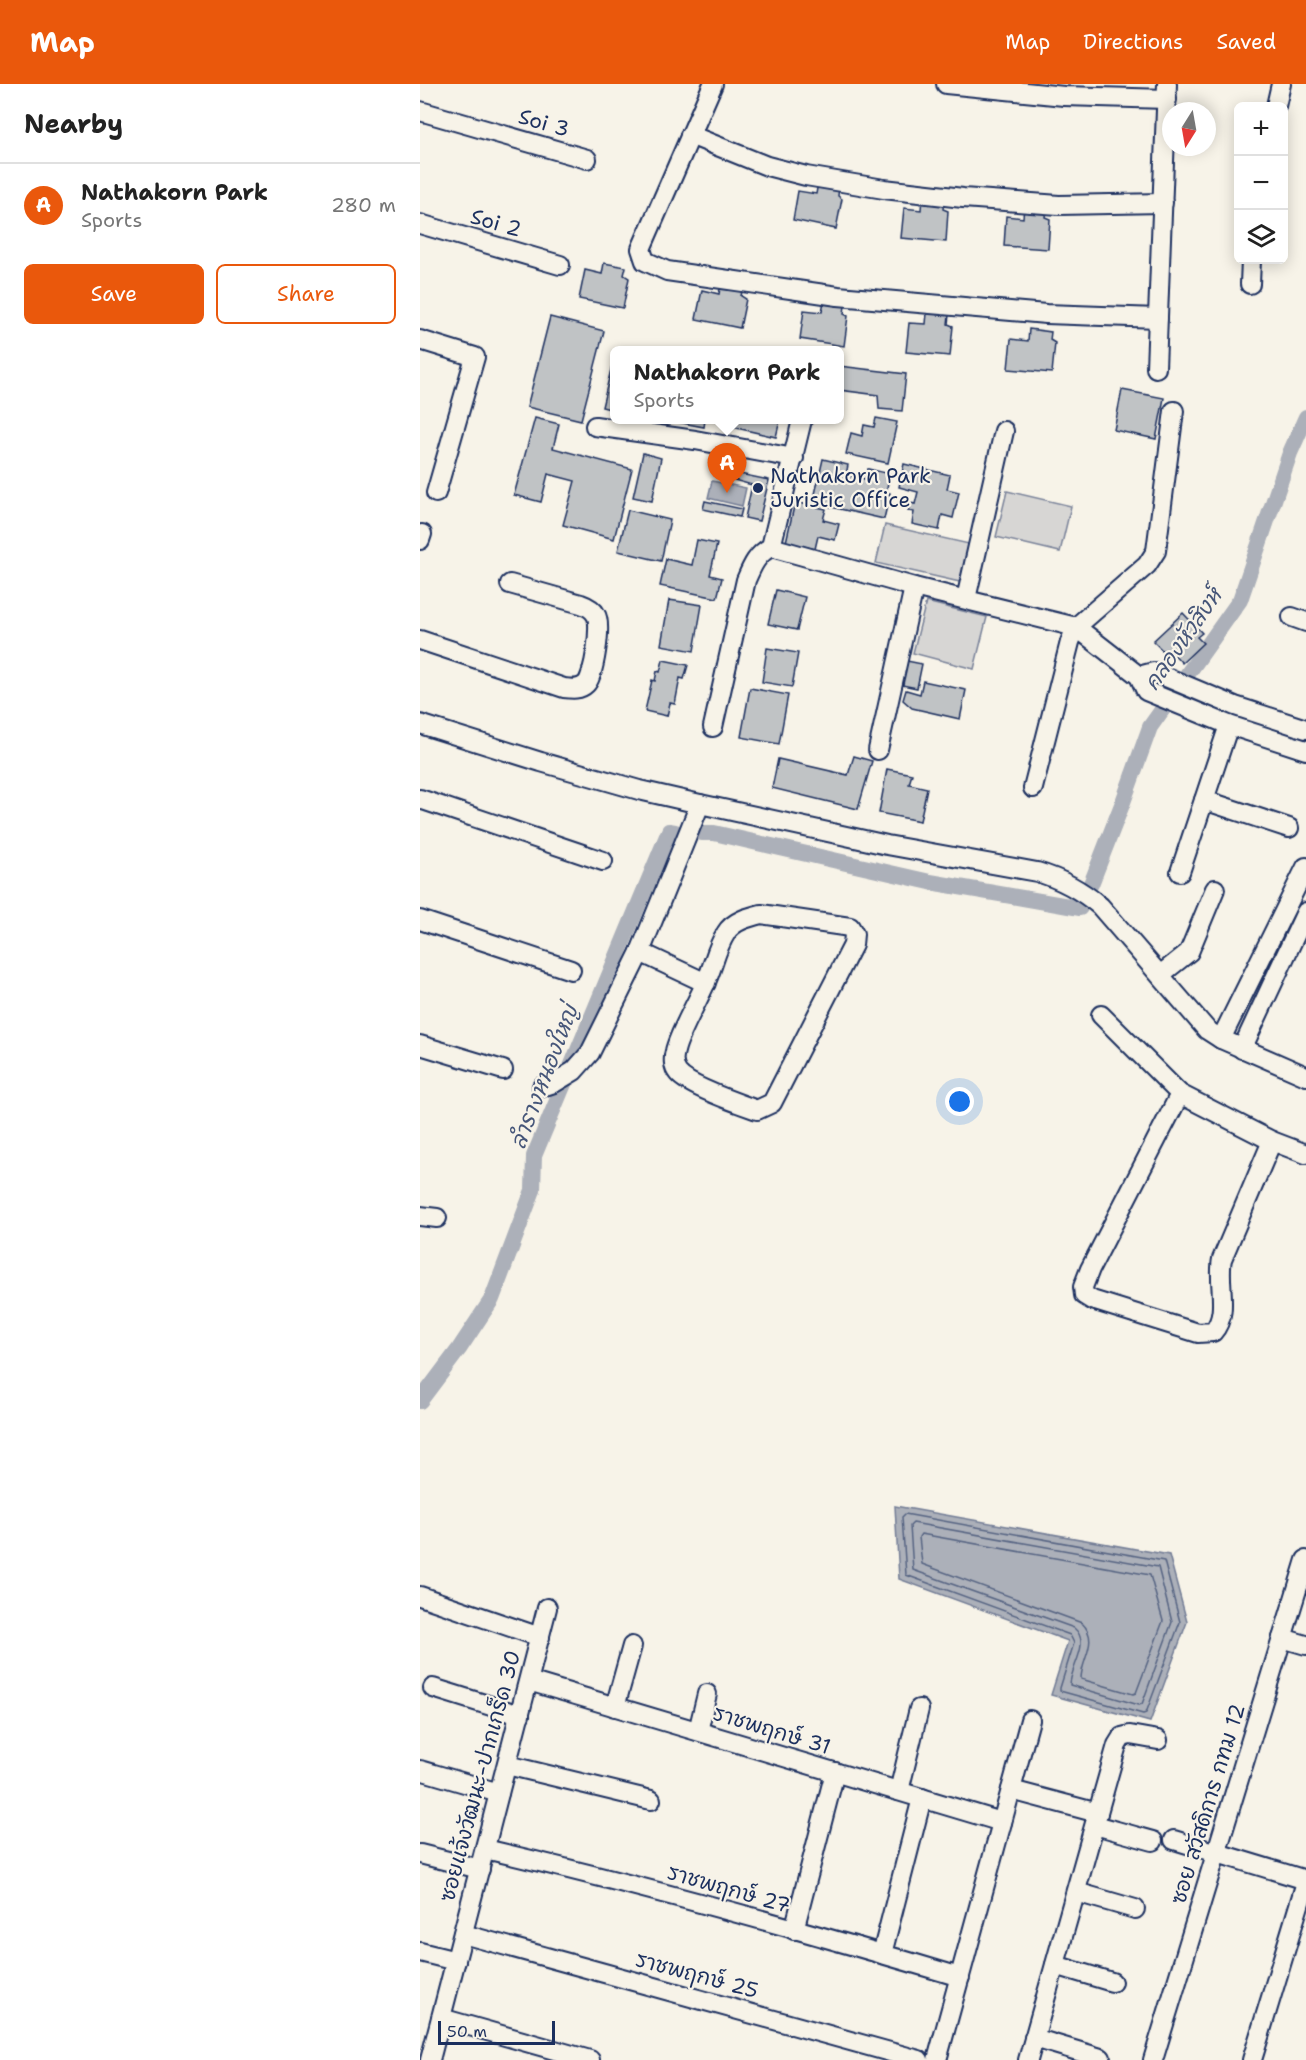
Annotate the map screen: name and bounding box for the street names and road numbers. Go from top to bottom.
street label: Soi 3 [515,102,573,144]
street label: Soi 2 [467,202,525,244]
street label: ซอยแจ้งวัฒนะ-ปากเกร็ด 30 [433,1647,527,1905]
street label: ราชพฤกษ์ 31 [710,1699,834,1761]
street label: ซอย สวัสดิการ กทม 12 [1164,1700,1252,1908]
street label: ราชพฤกษ์ 27 [664,1858,794,1920]
street label: ราชพฤกษ์ 25 [633,1945,761,2005]

